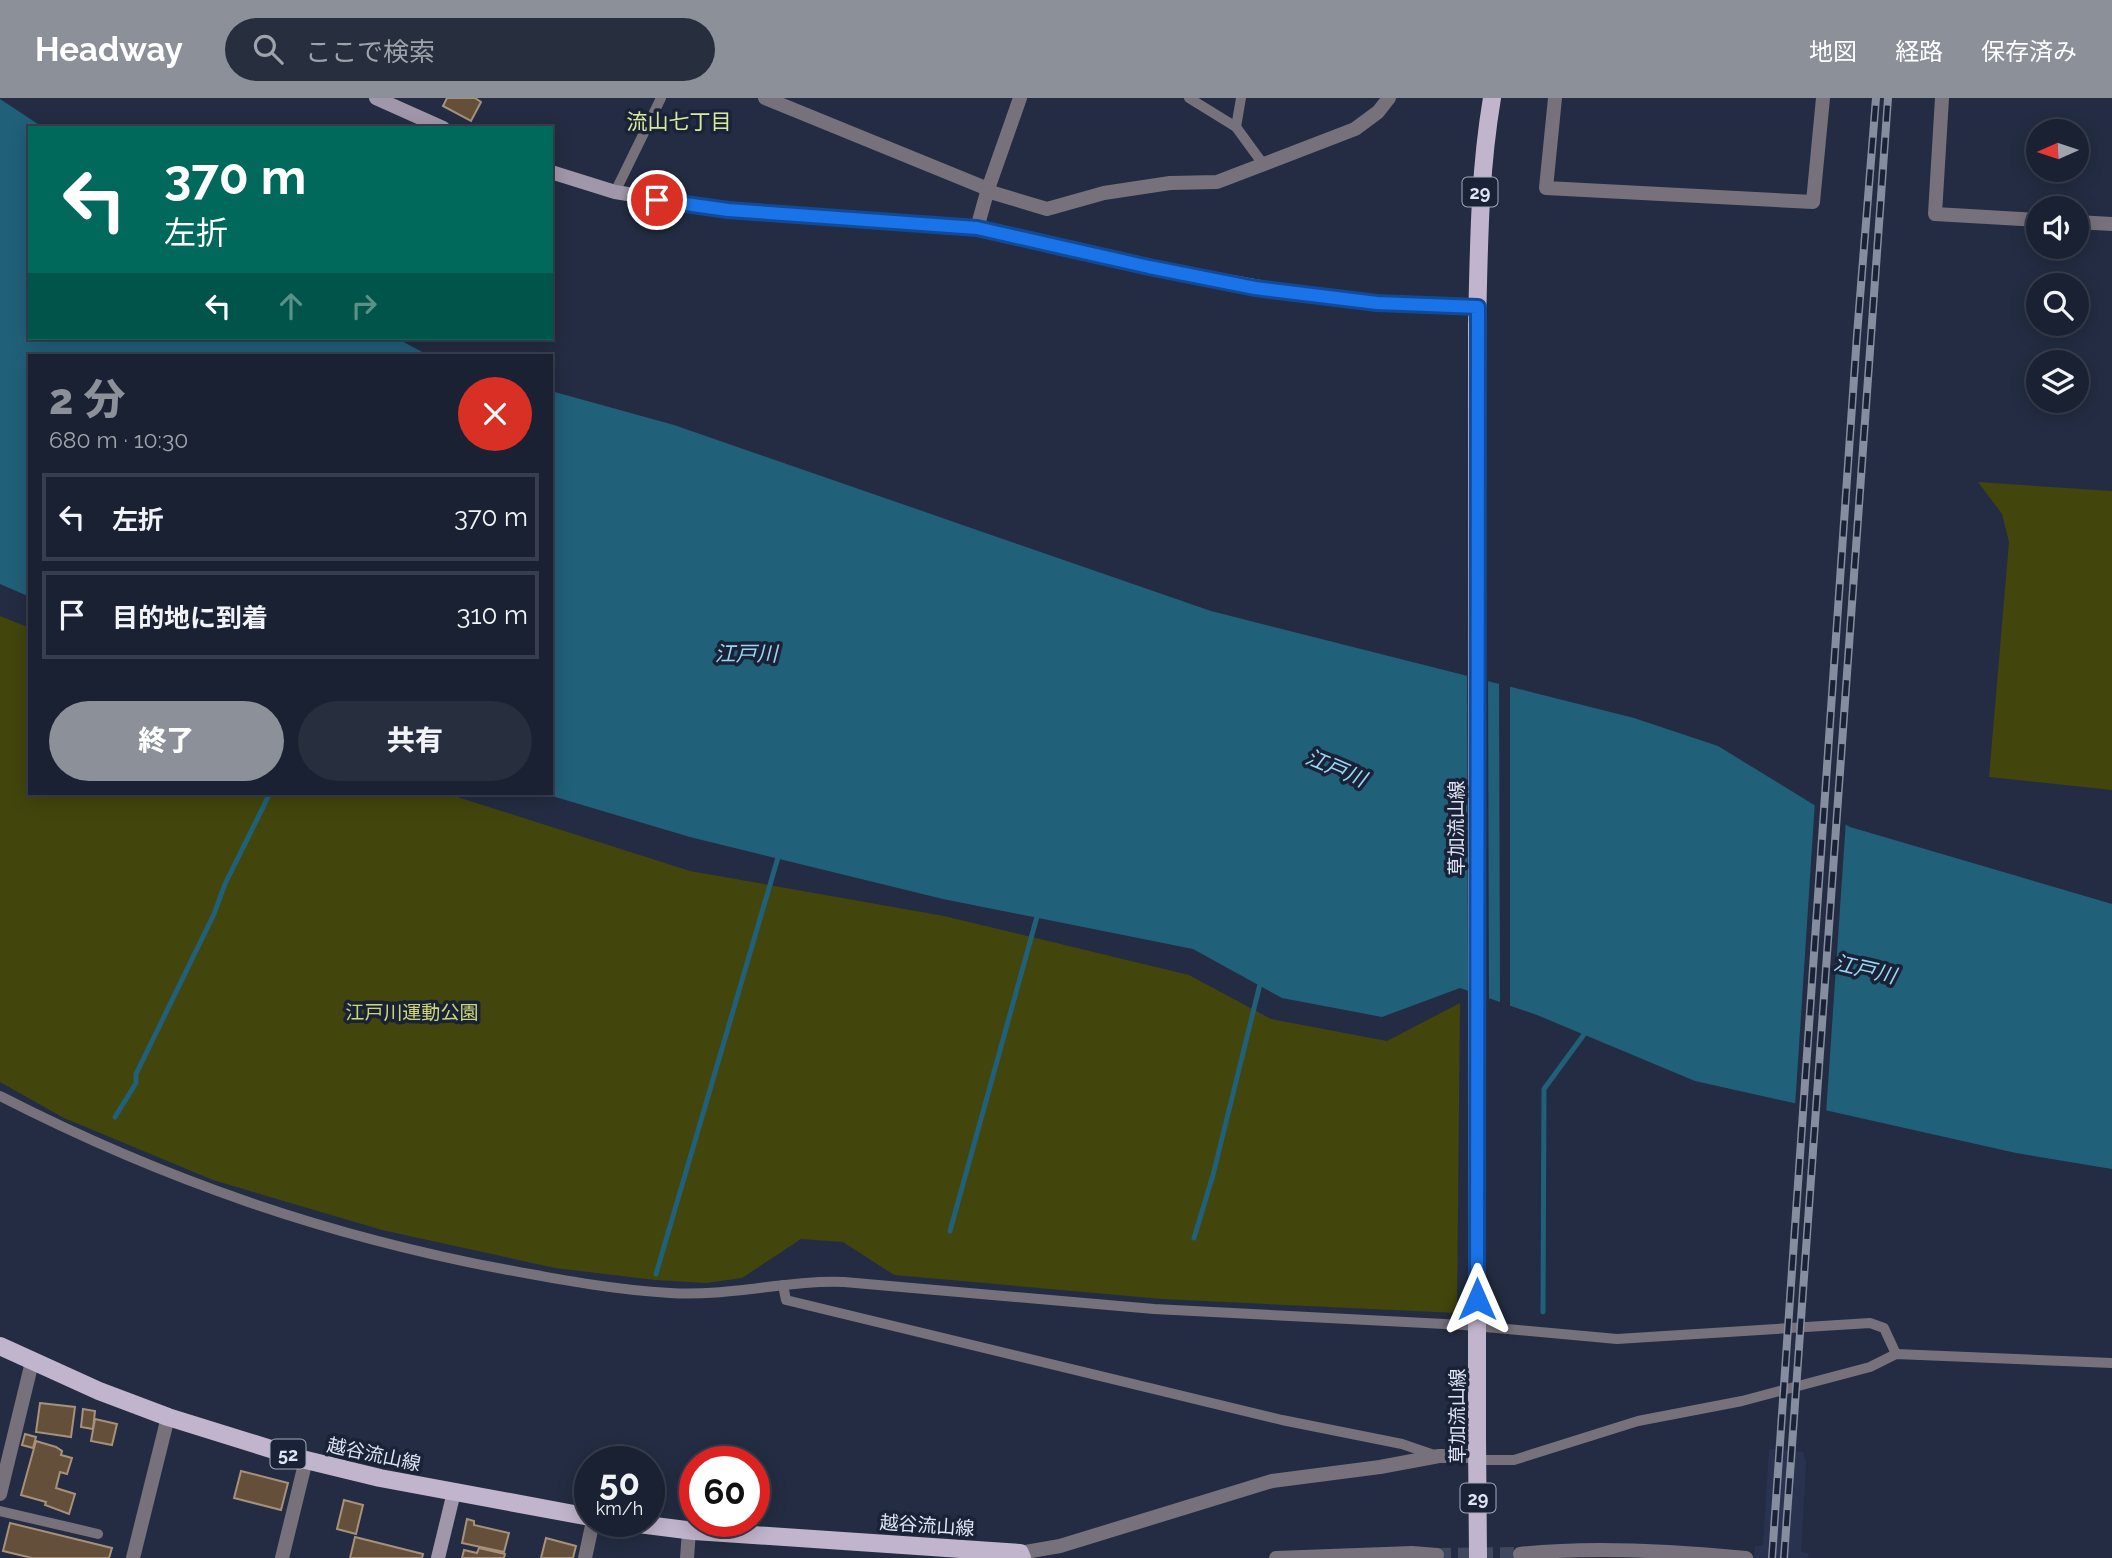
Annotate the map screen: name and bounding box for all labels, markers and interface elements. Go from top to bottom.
search box [225,18,715,81]
text: Headway [35,30,183,69]
icon: search [249,30,287,68]
text: ここで検索 [305,37,435,67]
text: 地図 [1809,37,1857,66]
text: 経路 [1895,37,1943,66]
text: 保存済み [1981,37,2077,66]
district label: 流山七丁目 [627,109,732,134]
north arrow [2026,119,2090,182]
map controls [2026,119,2089,413]
text: 370 m [164,148,306,205]
icon: left [49,154,140,245]
pin [627,170,687,230]
road number: 29 [1462,178,1498,206]
icon: arrive [638,181,676,219]
button: sound [2026,196,2089,259]
text: 左折 [164,214,228,251]
button: search [2026,273,2089,336]
icon: left [199,287,237,325]
icon: ahead [272,287,310,325]
icon: right [345,287,383,325]
button: layers [2026,350,2089,413]
text: 2 分 [49,375,125,424]
button: close [458,377,532,451]
text: 680 m · 10:30 [49,426,188,453]
icon: left [53,498,91,536]
text: 370 m [454,502,528,532]
text: 左折 [112,505,164,535]
icon: arrive [53,596,91,634]
text: 310 m [457,600,528,630]
text: 目的地に到着 [112,603,268,633]
water label: 江戸川 [715,641,779,666]
button: 終了 [49,701,284,781]
button: 共有 [298,701,532,781]
water label: 江戸川 [1302,744,1372,793]
street label: 草加流山線 [1445,780,1467,876]
water label: 江戸川 [1831,950,1900,989]
park label: 江戸川運動公園 [345,1001,479,1023]
position arrow [1440,1262,1514,1336]
street label: 草加流山線 [1446,1368,1468,1464]
street label: 越谷流山線 [325,1433,423,1475]
road number: 52 [270,1440,306,1469]
speed limit sign: 60 [679,1446,770,1537]
text: 50 [599,1462,640,1503]
road number: 29 [1460,1484,1496,1512]
text: km/h [596,1498,643,1519]
street label: 越谷流山線 [879,1511,975,1539]

